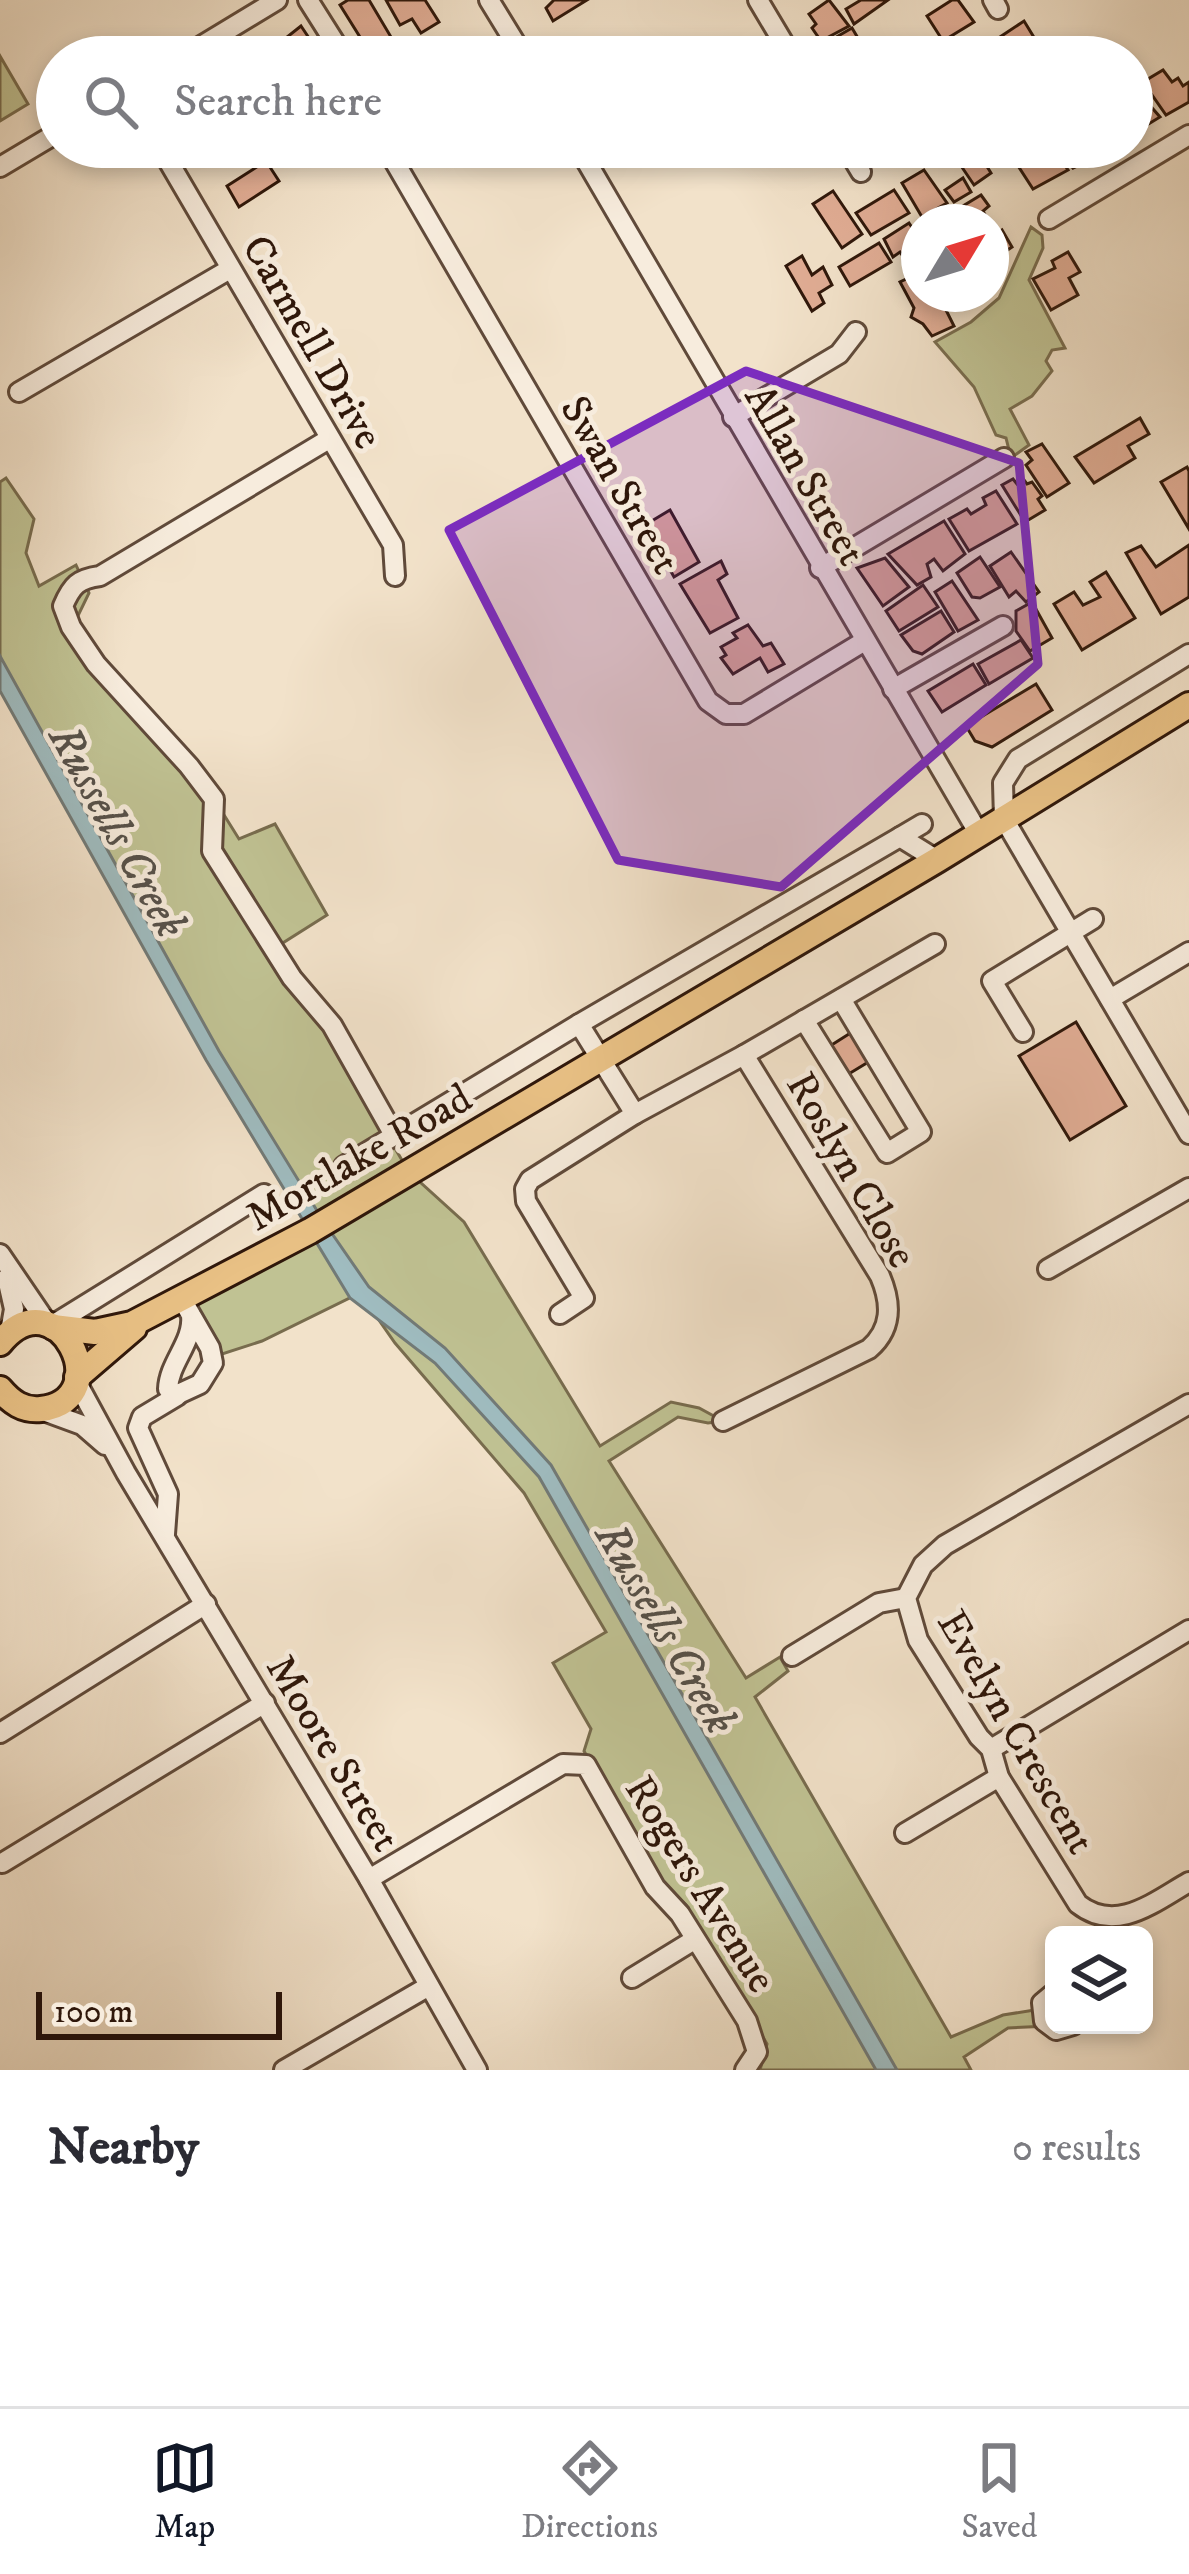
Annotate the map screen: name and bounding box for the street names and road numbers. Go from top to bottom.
street label: Carmell Drive [229,226,393,459]
street label: Allan Street [732,376,877,575]
street label: Swan Street [548,387,691,584]
street label: Roslyn Close [774,1063,927,1278]
street label: Mortlake Road [238,1073,481,1244]
street label: Evelyn Crescent [925,1601,1106,1864]
street label: Moore Street [254,1646,411,1861]
street label: Rogers Avenue [612,1767,787,2003]

